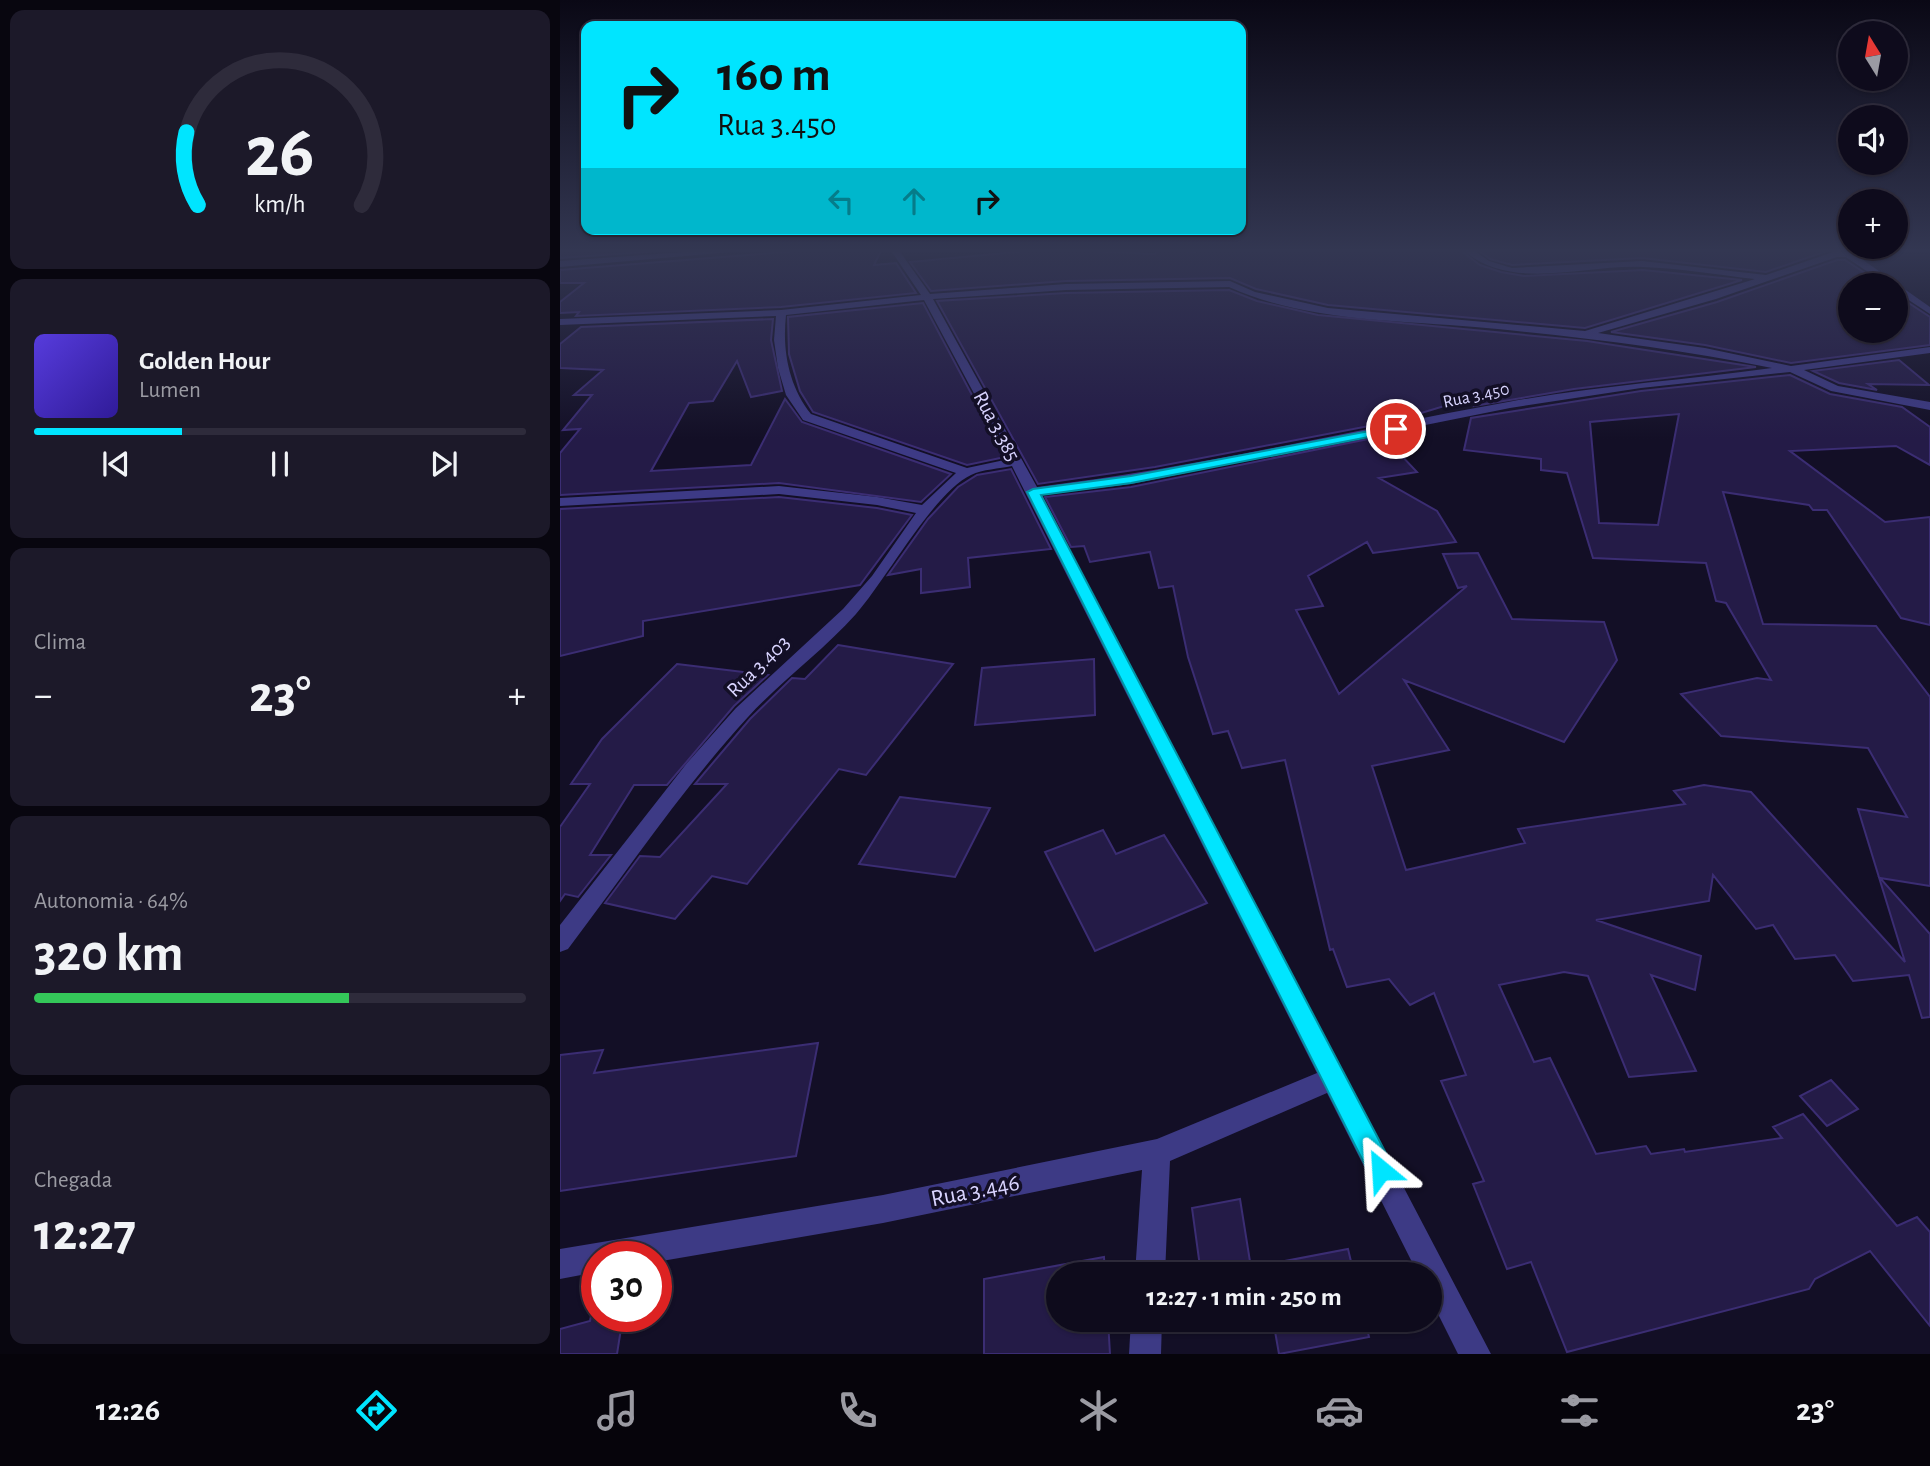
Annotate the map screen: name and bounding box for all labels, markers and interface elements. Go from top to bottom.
north arrow [1838,21,1908,91]
map controls [1838,21,1908,343]
icon: right [602,49,693,140]
text: 160 m [717,51,831,100]
button: sound [1838,105,1908,175]
text: Rua 3.450 [717,109,837,141]
text: 26 [245,118,315,191]
icon: left [822,182,860,220]
icon: ahead [895,182,933,220]
icon: right [968,182,1006,220]
button: + [1838,189,1908,259]
text: km/h [254,192,306,217]
button: − [1838,273,1908,343]
text: Golden Hour [139,348,270,374]
text: Lumen [139,379,201,402]
street label: Rua 3.450 [1441,380,1511,412]
street label: Rua 3.385 [969,388,1024,465]
pin [1366,399,1426,459]
icon: arrive [1377,410,1415,448]
icon: previous [97,445,135,483]
icon: pause [261,445,299,483]
icon: next [425,445,463,483]
text: Clima [34,631,86,654]
street label: Rua 3.403 [723,632,794,701]
text: 23° [249,669,311,721]
text: − [34,677,52,715]
text: + [508,677,526,715]
text: Autonomia · 64% [34,890,188,913]
text: 320 km [34,928,184,980]
position arrow [1344,1133,1418,1207]
text: Chegada [34,1169,112,1192]
street label: Rua 3.446 [929,1171,1022,1211]
text: 12:27 [34,1207,136,1259]
speed limit sign: 30 [581,1241,672,1332]
text: 12:27 · 1 min · 250 m [1146,1284,1342,1310]
icon: directions [352,1386,401,1435]
icon: music [593,1386,642,1435]
icon: phone [833,1386,882,1435]
icon: climate [1074,1386,1123,1435]
icon: car [1315,1386,1364,1435]
icon: filters [1555,1386,1604,1435]
text: 12:26 [96,1394,160,1426]
text: 23° [1796,1394,1834,1426]

